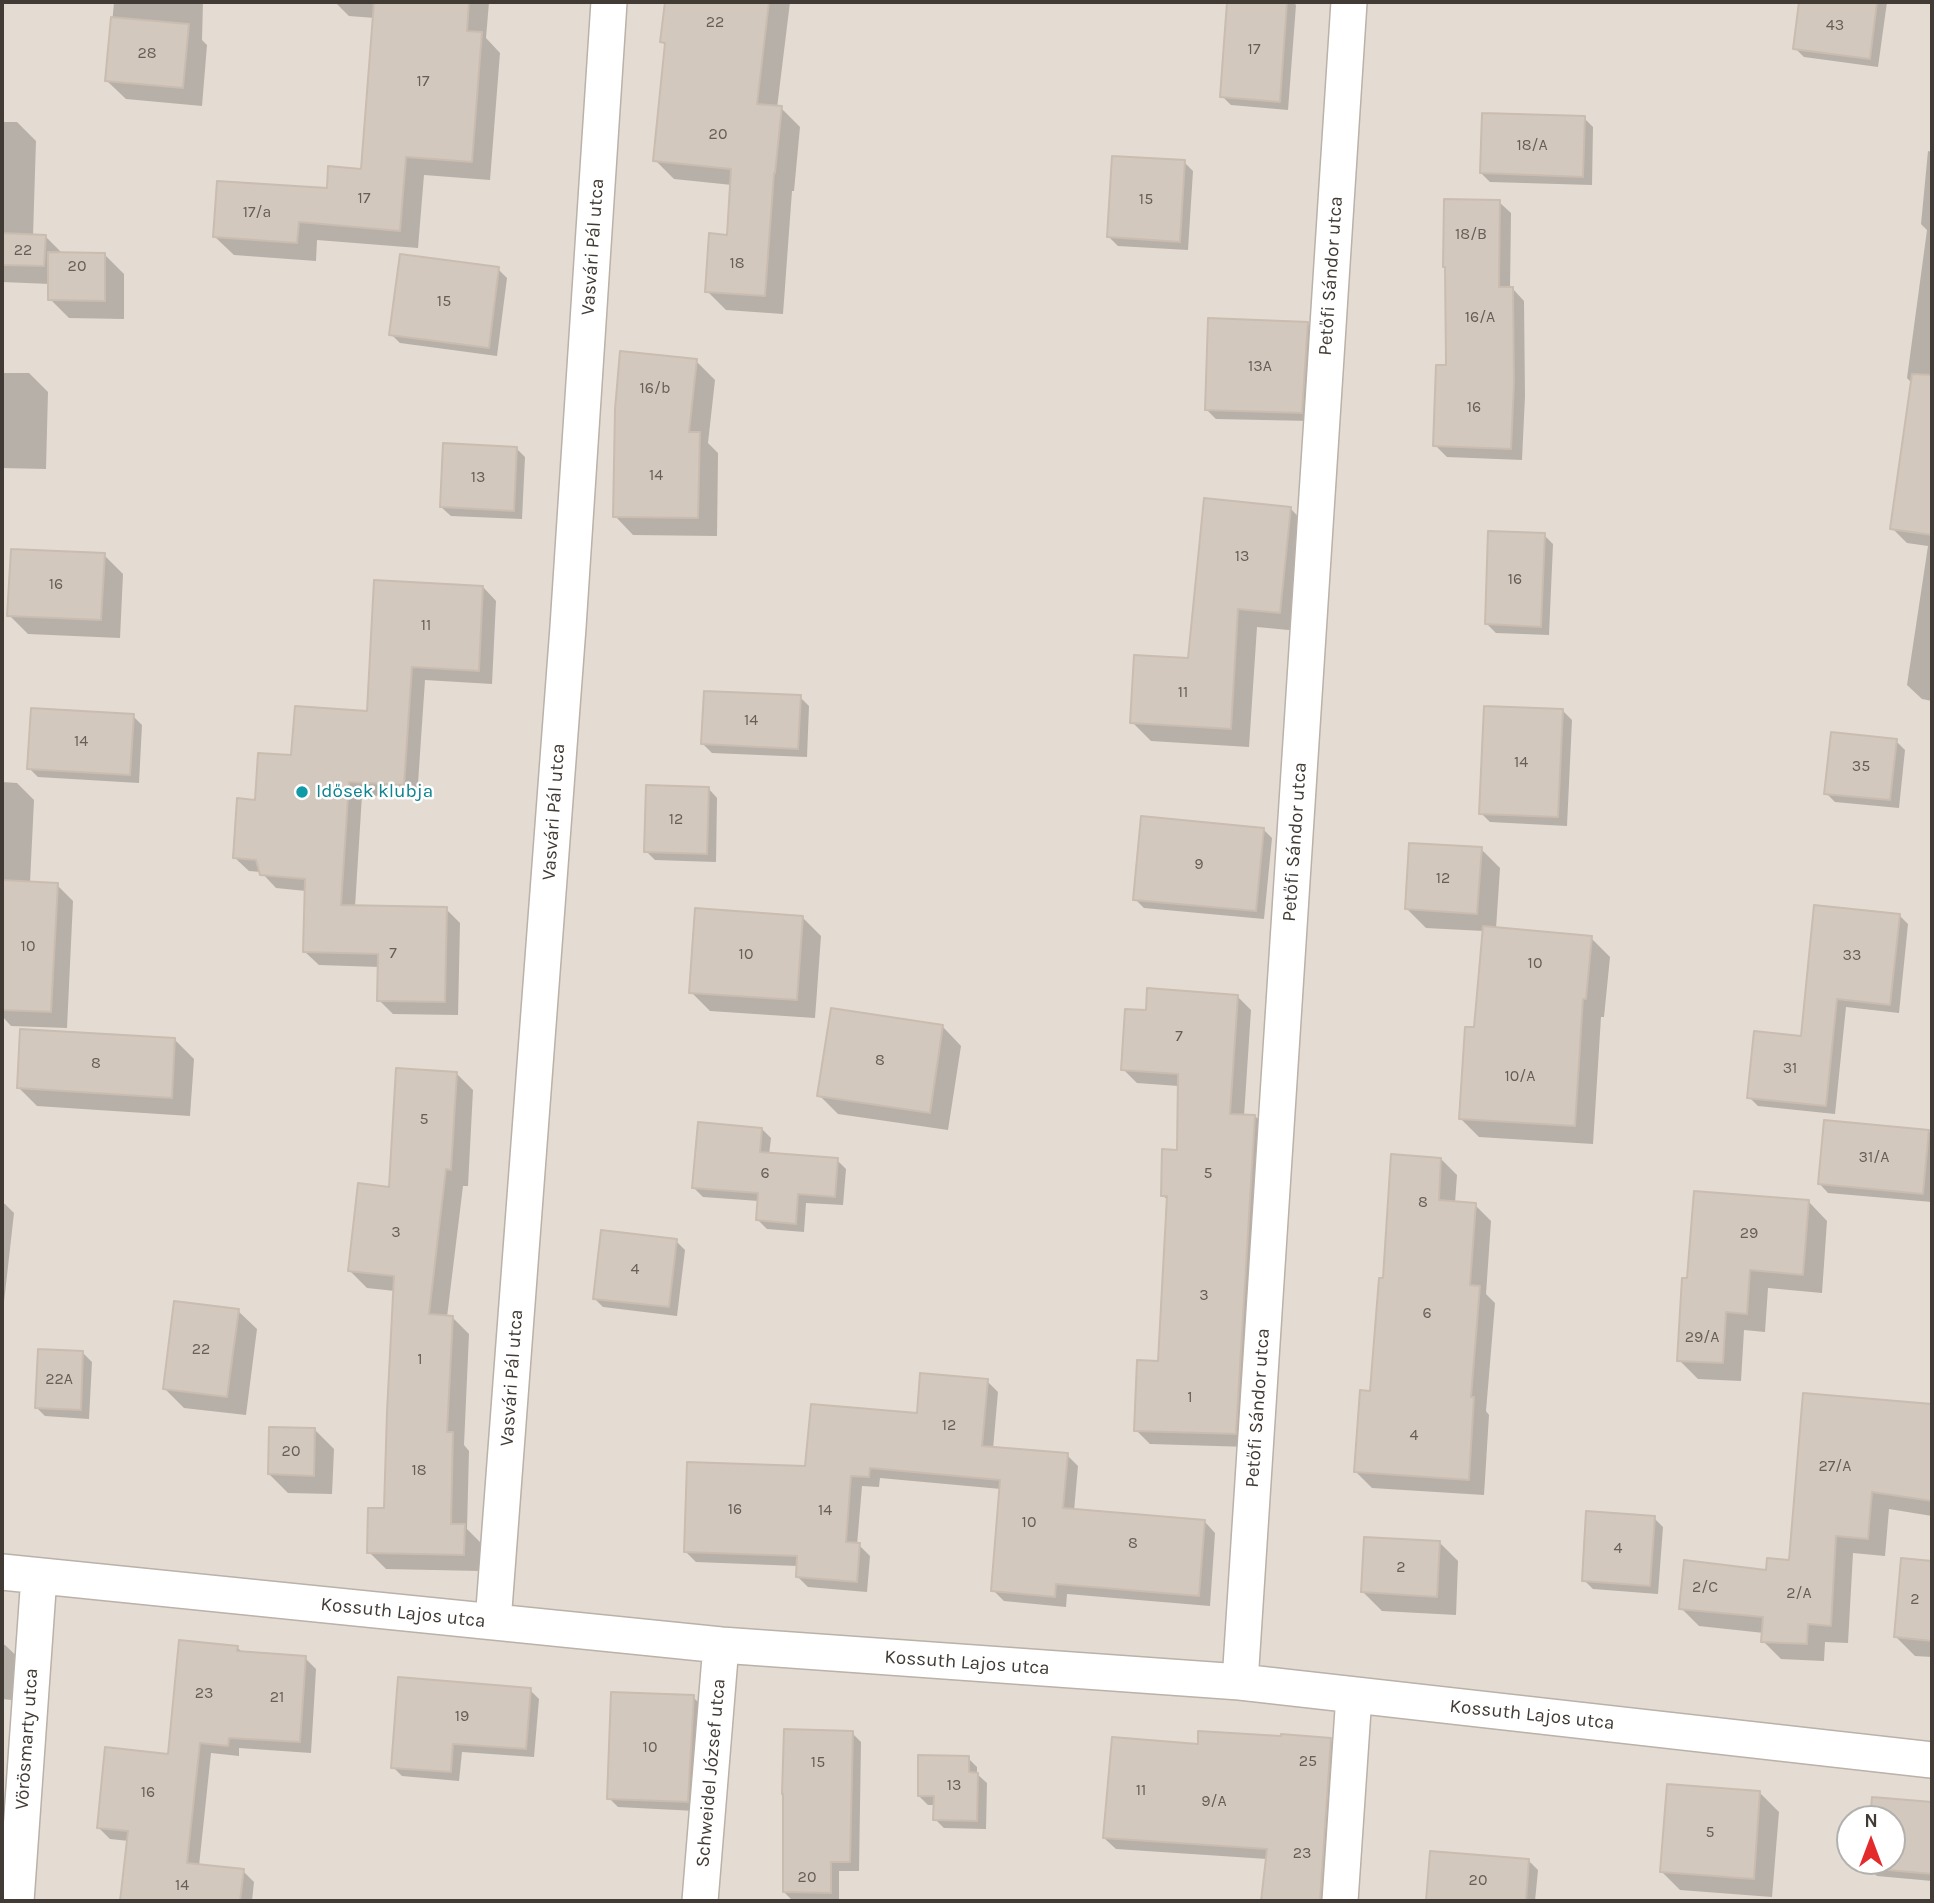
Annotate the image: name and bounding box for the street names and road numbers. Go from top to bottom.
street label: Vasvári Pál utca [577,178,609,316]
street label: Petőfi Sándor utca [1314,195,1348,357]
street label: Vasvári Pál utca [538,743,570,881]
street label: Petőfi Sándor utca [1278,761,1312,923]
street label: Vasvári Pál utca [496,1309,528,1447]
street label: Petőfi Sándor utca [1241,1327,1275,1489]
street label: Kossuth Lajos utca [319,1593,487,1633]
street label: Kossuth Lajos utca [884,1646,1050,1680]
street label: Vörösmarty utca [11,1667,43,1811]
street label: Schweidel József utca [691,1678,731,1868]
street label: Kossuth Lajos utca [1448,1695,1616,1735]

